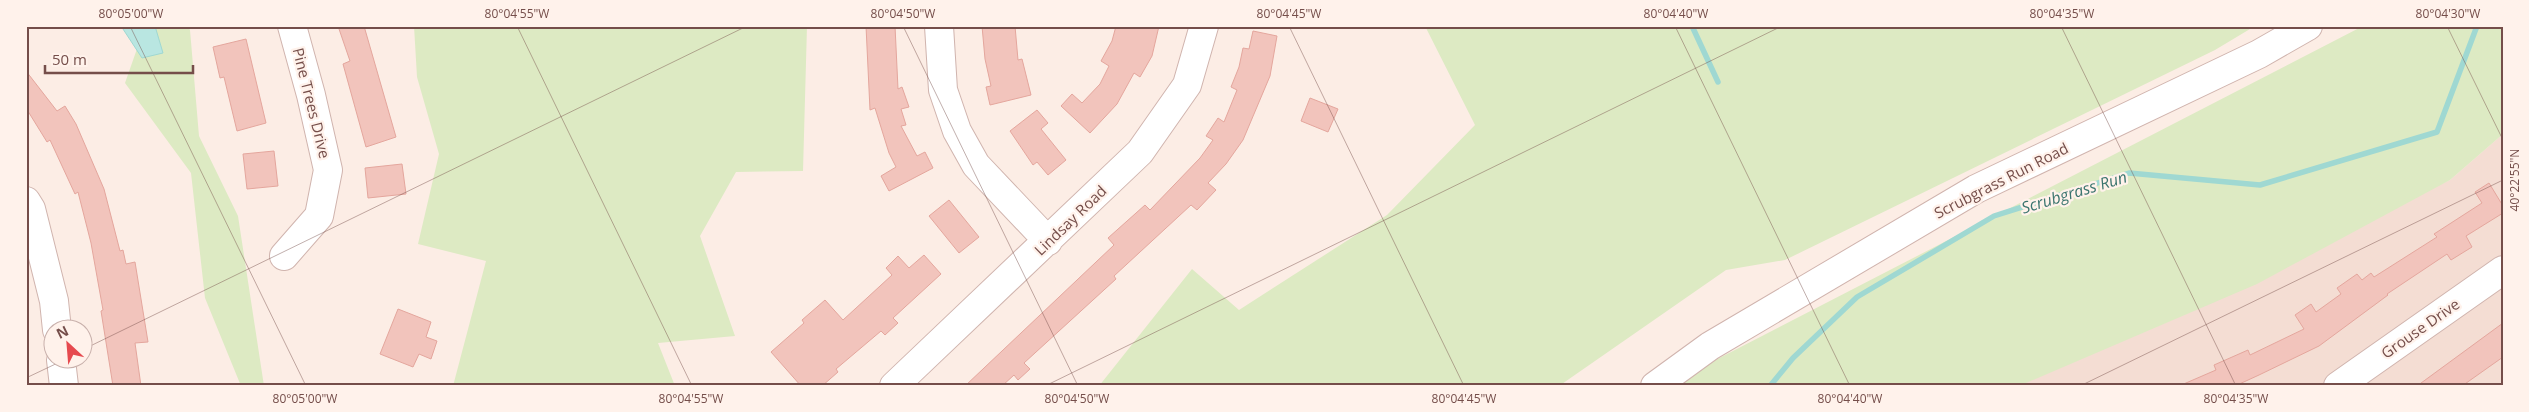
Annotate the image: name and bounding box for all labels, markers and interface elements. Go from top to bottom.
text: 80°05'00"W [99,5,163,22]
text: 80°04'55"W [485,5,549,22]
text: 80°04'50"W [871,5,935,22]
text: 80°04'45"W [1257,5,1321,22]
text: 80°04'40"W [1644,5,1708,22]
text: 80°04'35"W [2030,5,2094,22]
text: 80°04'30"W [2416,5,2480,22]
scale bar [45,42,192,74]
street label: Pine Trees Drive [289,46,335,160]
text: 50 m [52,49,87,69]
street label: Scrubgrass Run Road [1930,137,2072,223]
text: 40°22'55"N [2506,149,2523,211]
water label: Scrubgrass Run [2019,166,2129,218]
street label: Lindsay Road [1030,181,1110,259]
street label: Grouse Drive [2377,294,2463,362]
north arrow [42,320,92,370]
text: N [53,321,71,343]
text: 80°05'00"W [273,390,337,407]
text: 80°04'55"W [659,390,723,407]
text: 80°04'50"W [1045,390,1109,407]
text: 80°04'45"W [1432,390,1496,407]
text: 80°04'40"W [1818,390,1882,407]
text: 80°04'35"W [2204,390,2268,407]

